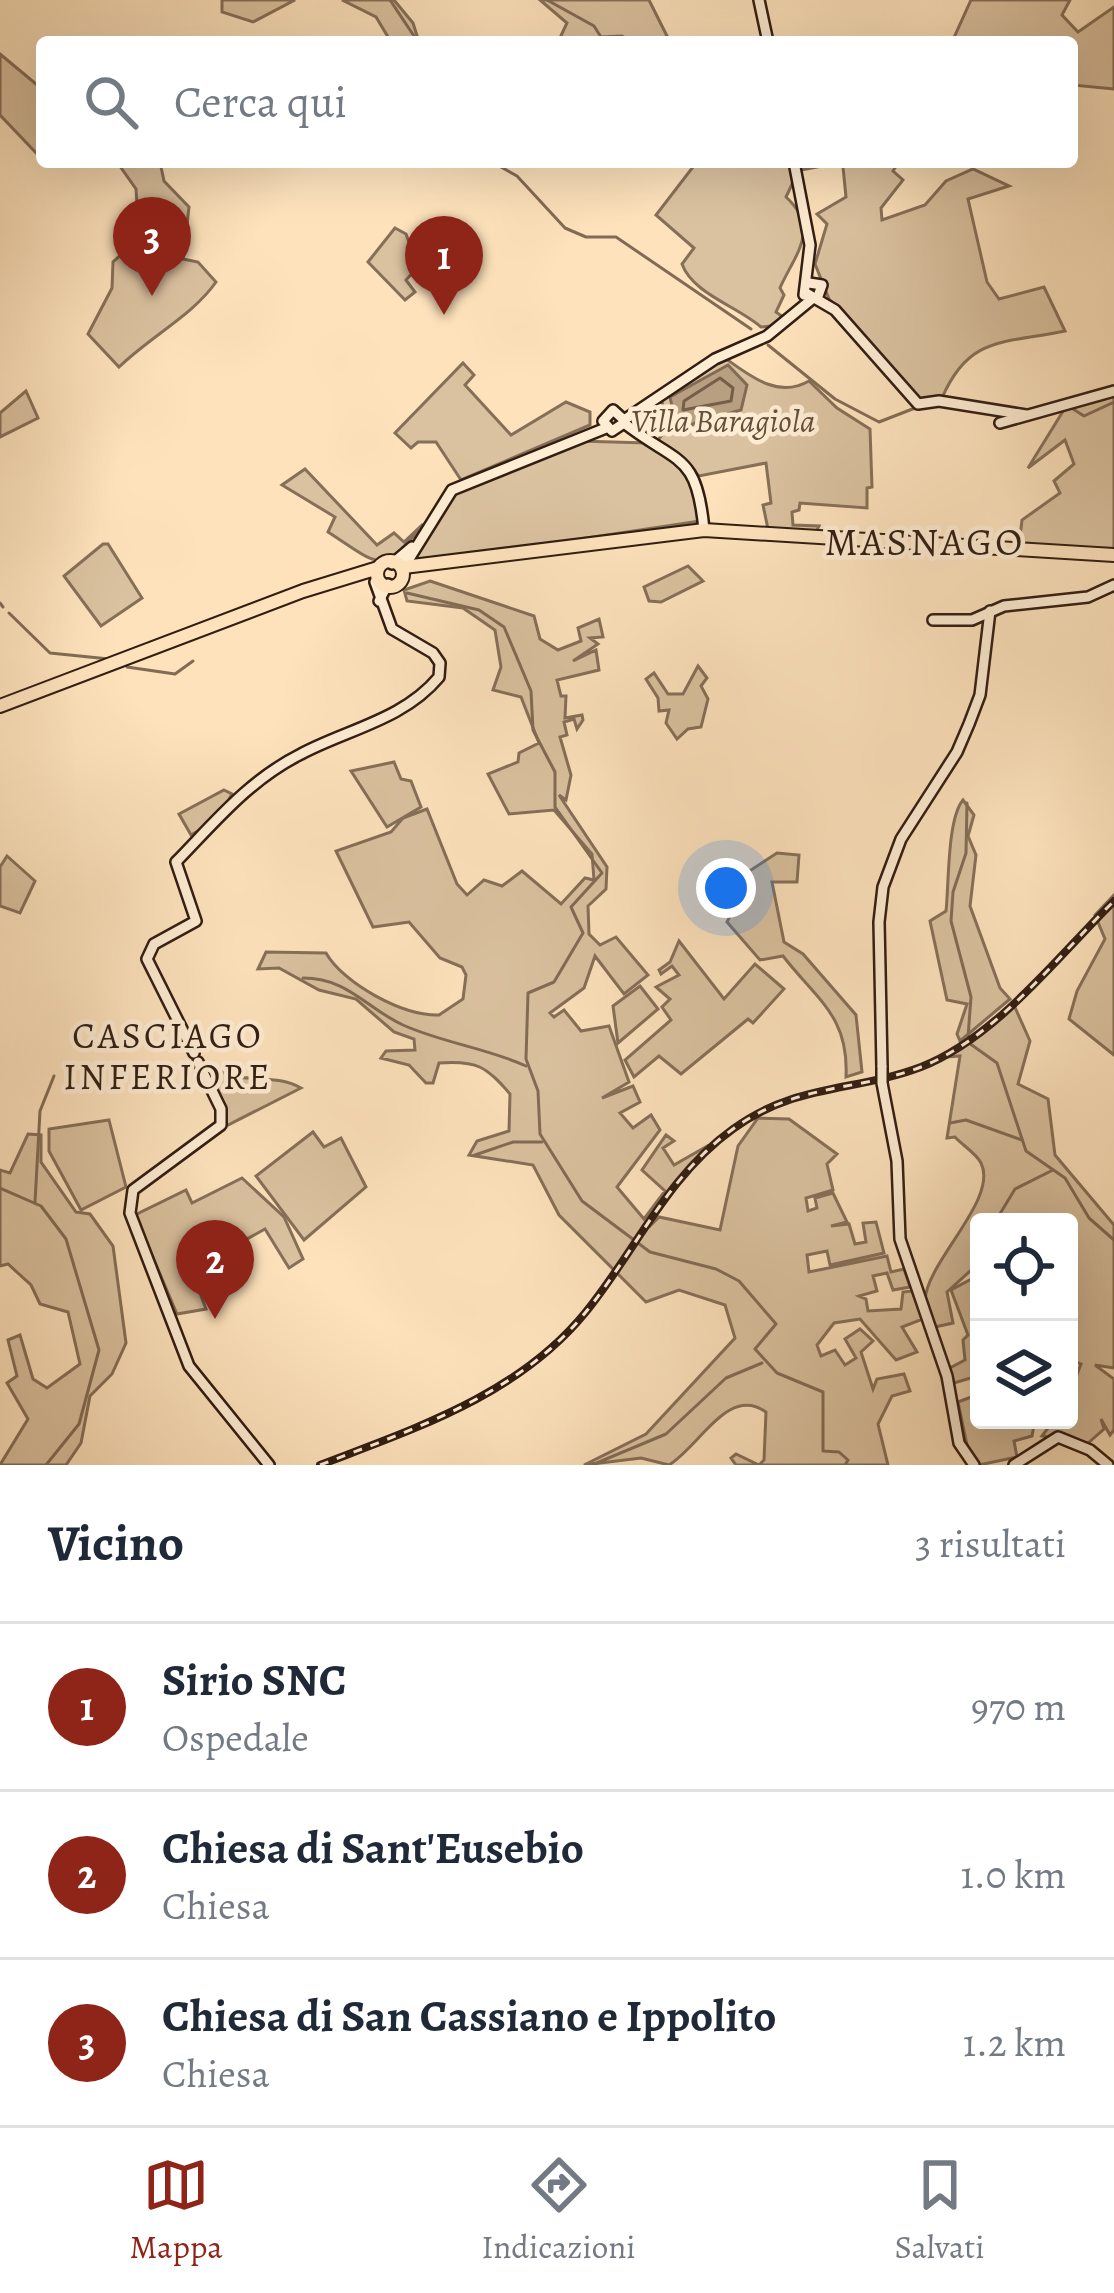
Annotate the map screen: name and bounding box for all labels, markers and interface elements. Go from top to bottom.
search box [36,36,1078,168]
icon: search [78,69,144,135]
text: Cerca qui [174,71,347,133]
pin: 3 [113,197,191,296]
pin: 1 [405,216,483,315]
park label: Villa Baragiola [631,398,815,443]
district label: MASNAGO [825,515,1025,568]
your location [696,858,756,918]
district label: CASCIAGO INFERIORE [64,1011,272,1101]
map controls [970,1213,1078,1429]
button: locate [970,1213,1078,1321]
pin: 2 [176,1220,254,1319]
button: layers [970,1321,1078,1429]
text: Vicino [48,1508,184,1578]
text: 3 risultati [915,1517,1066,1570]
text: Sirio SNC [162,1649,346,1711]
text: 1 [80,1680,94,1733]
text: 970 m [971,1680,1066,1733]
text: Ospedale [162,1711,309,1764]
text: Chiesa di Sant'Eusebio [162,1817,584,1879]
text: 2 [78,1848,96,1901]
text: 1.0 km [960,1848,1066,1901]
text: Chiesa [162,1879,270,1932]
text: Chiesa di San Cassiano e Ippolito [162,1985,776,2047]
text: 3 [79,2016,95,2069]
text: 1.2 km [963,2016,1066,2069]
text: Chiesa [162,2047,270,2100]
tab: Mappa [129,2152,223,2269]
tab: Indicazioni [482,2152,636,2269]
tab: Salvati [895,2152,985,2269]

